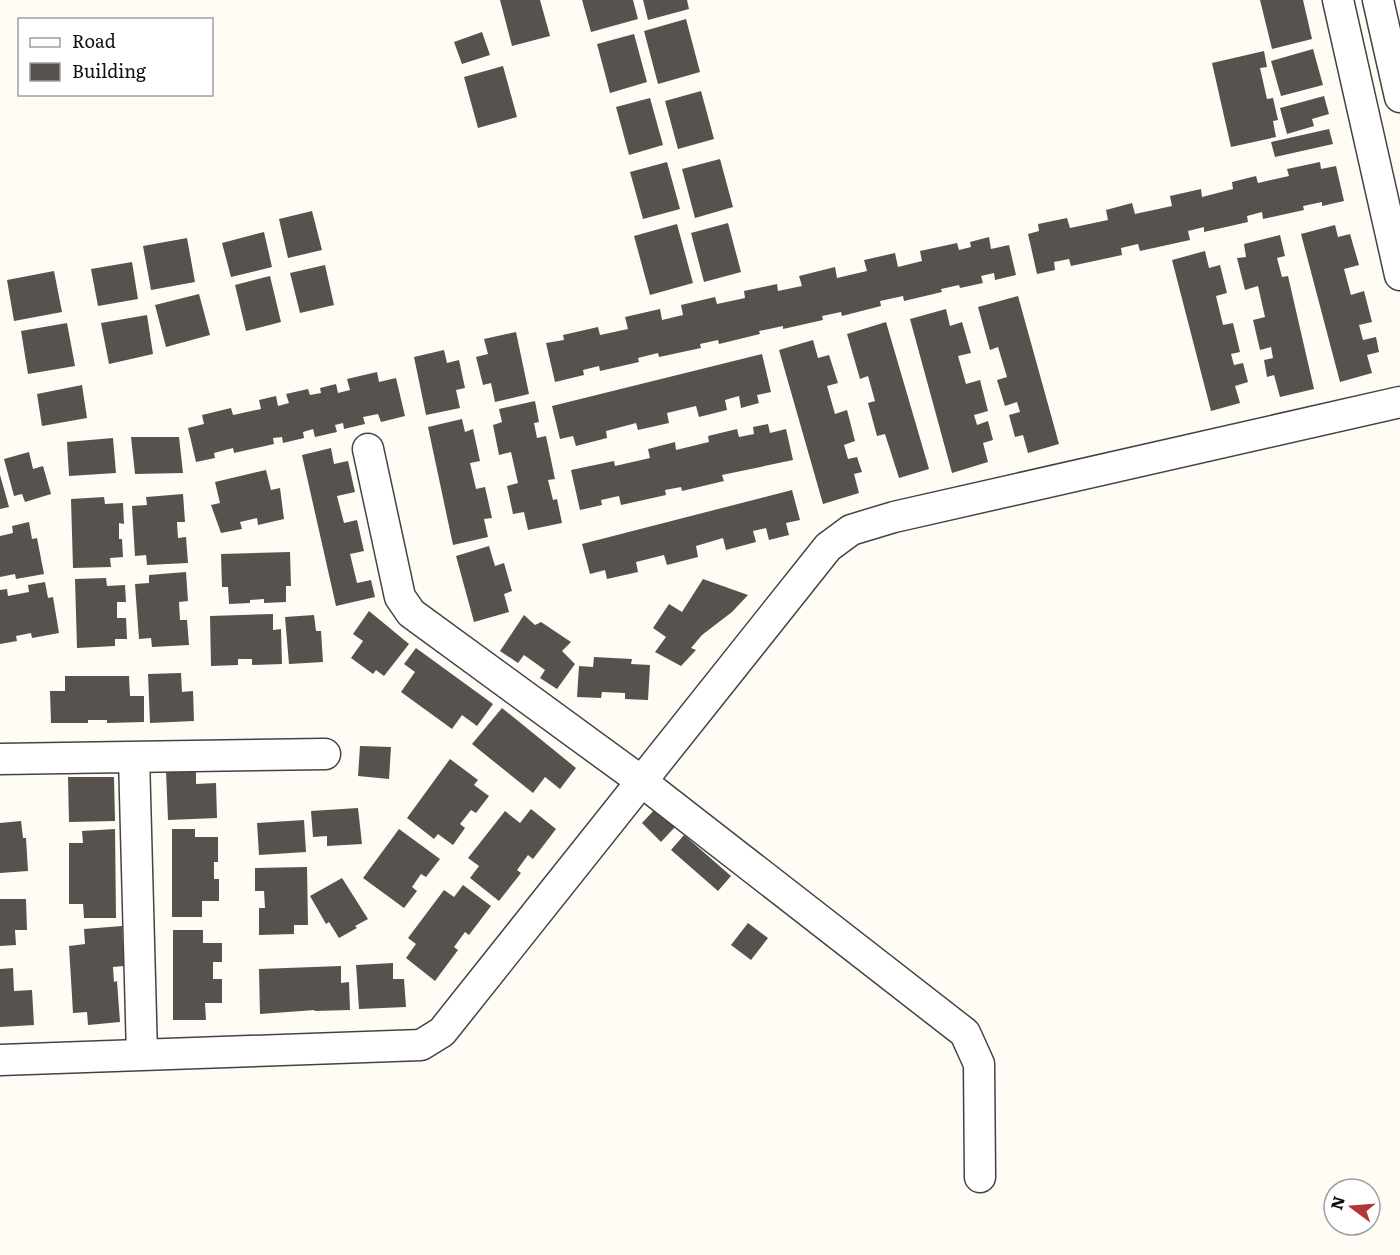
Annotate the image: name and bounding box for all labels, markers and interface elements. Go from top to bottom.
legend [18,18,213,96]
text: Road [72,27,116,54]
text: Building [72,57,147,84]
north arrow [1322,1177,1382,1237]
text: N [1323,1193,1350,1212]

